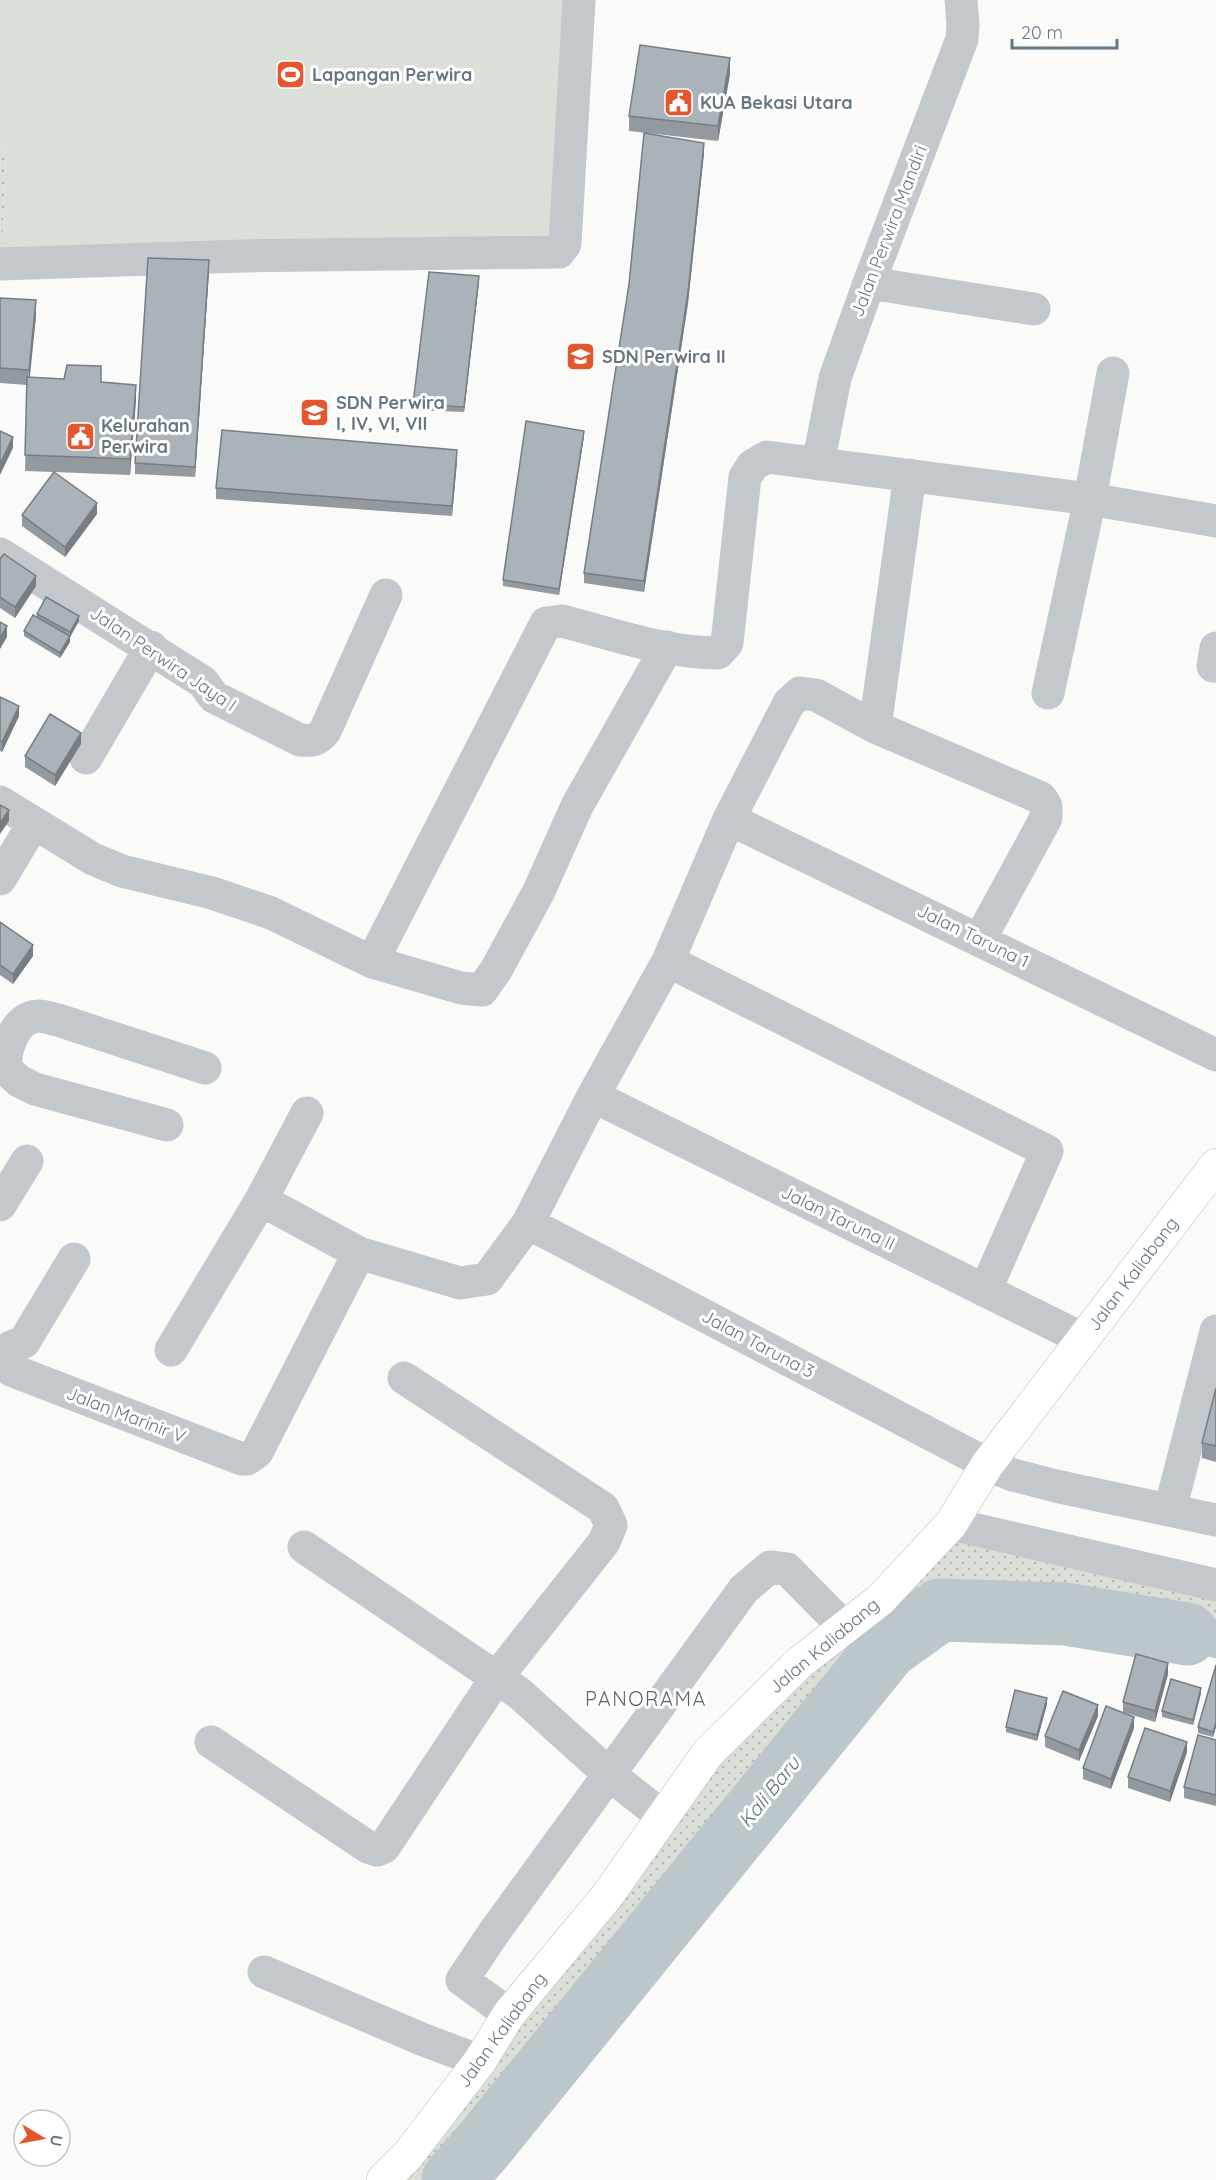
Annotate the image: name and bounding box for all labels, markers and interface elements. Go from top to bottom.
scale bar [1012,12,1117,50]
text: 20 m [1021,21,1063,44]
sports icon: Lapangan Perwira [275,59,307,91]
place label: Lapangan Perwira [312,63,472,86]
public building icon: KUA Bekasi Utara [663,87,695,119]
place label: KUA Bekasi Utara [700,91,853,114]
street label: Jalan Perwira Mandiri [845,142,932,320]
school or university icon: SDN Perwira II [565,341,597,373]
place label: SDN Perwira II [602,345,726,368]
place label: SDN Perwira I, IV, VI, VII [336,391,445,435]
school or university icon: SDN Perwira I, IV, VI, VII [299,397,331,429]
place label: Kelurahan Perwira [101,414,190,458]
public building icon: Kelurahan Perwira [64,420,96,452]
street label: Jalan Perwira Jaya I [86,601,241,716]
street label: Jalan Taruna 1 [914,899,1033,973]
street label: Jalan Taruna II [777,1180,899,1255]
street label: Jalan Kaliabang [1082,1212,1183,1335]
street label: Jalan Taruna 3 [698,1304,819,1383]
street label: Jalan Marinir V [63,1381,189,1448]
street label: Jalan Kaliabang [764,1593,884,1698]
district label: PANORAMA [585,1686,707,1711]
water label: Kali Baru [732,1750,806,1832]
street label: Jalan Kaliabang [452,1968,551,2092]
north arrow [12,2108,72,2168]
text: U [46,2133,68,2148]

